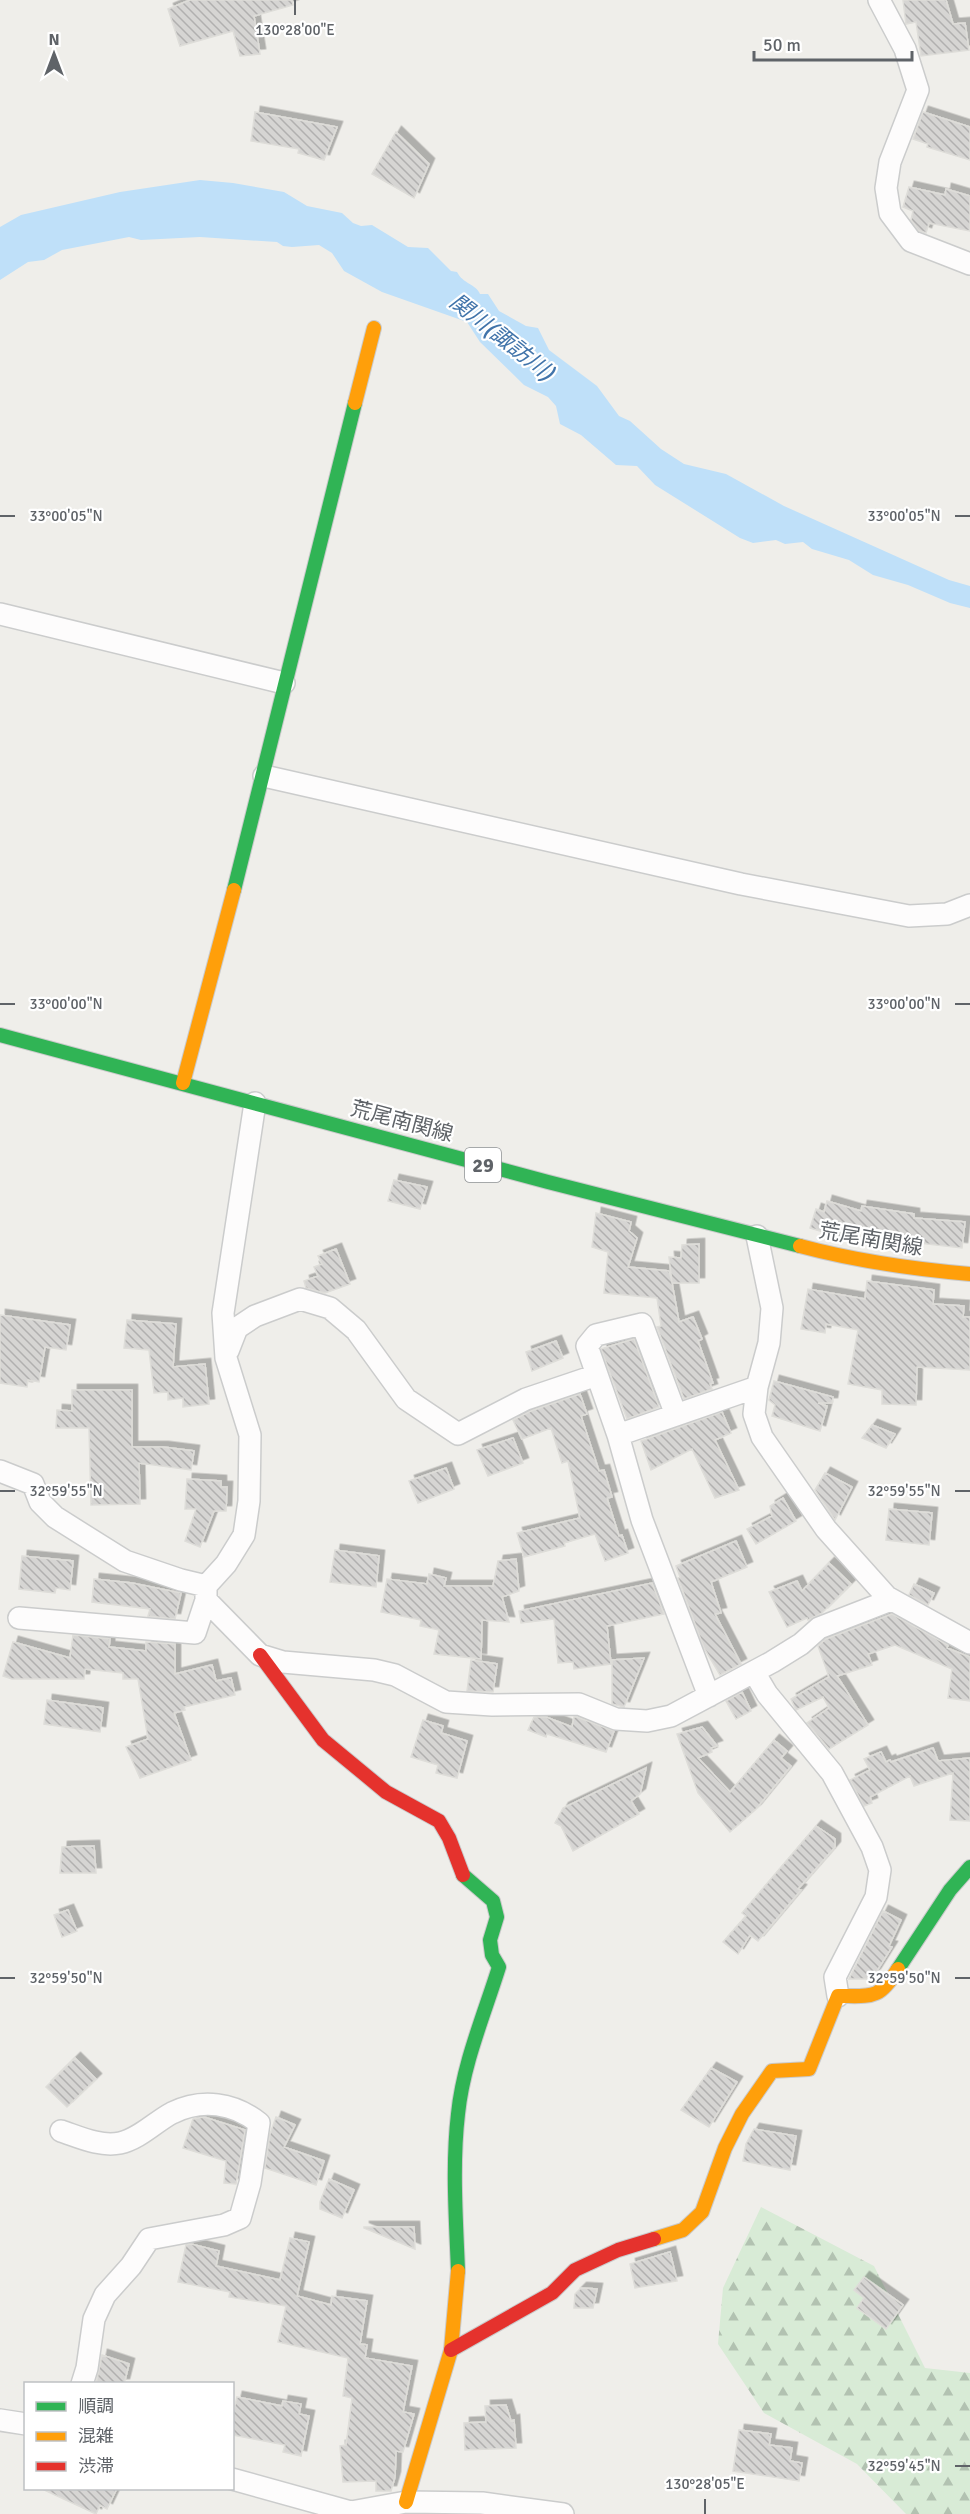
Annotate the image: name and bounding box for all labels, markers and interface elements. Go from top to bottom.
text: 130°28'00"E [255,21,335,39]
north arrow [24,24,84,84]
scale bar [754,24,912,62]
text: N [48,30,60,50]
text: 50 m [763,34,801,56]
water label: 関川(諏訪川) [445,288,560,386]
text: 33°00'05"N [29,507,103,525]
text: 33°00'05"N [867,507,941,525]
text: 33°00'00"N [29,995,103,1013]
text: 33°00'00"N [867,995,941,1013]
street label: 荒尾南関線 [348,1095,456,1147]
road number: 29 [465,1148,501,1182]
street label: 荒尾南関線 [817,1217,925,1261]
text: 32°59'55"N [29,1482,103,1500]
text: 32°59'55"N [867,1482,941,1500]
text: 32°59'50"N [29,1969,103,1987]
text: 32°59'50"N [867,1969,941,1987]
legend [24,2382,234,2490]
text: 順調 [78,2395,114,2417]
text: 混雑 [78,2425,114,2447]
text: 渋滞 [78,2455,114,2477]
text: 32°59'45"N [867,2457,941,2475]
text: 130°28'05"E [665,2475,745,2493]

